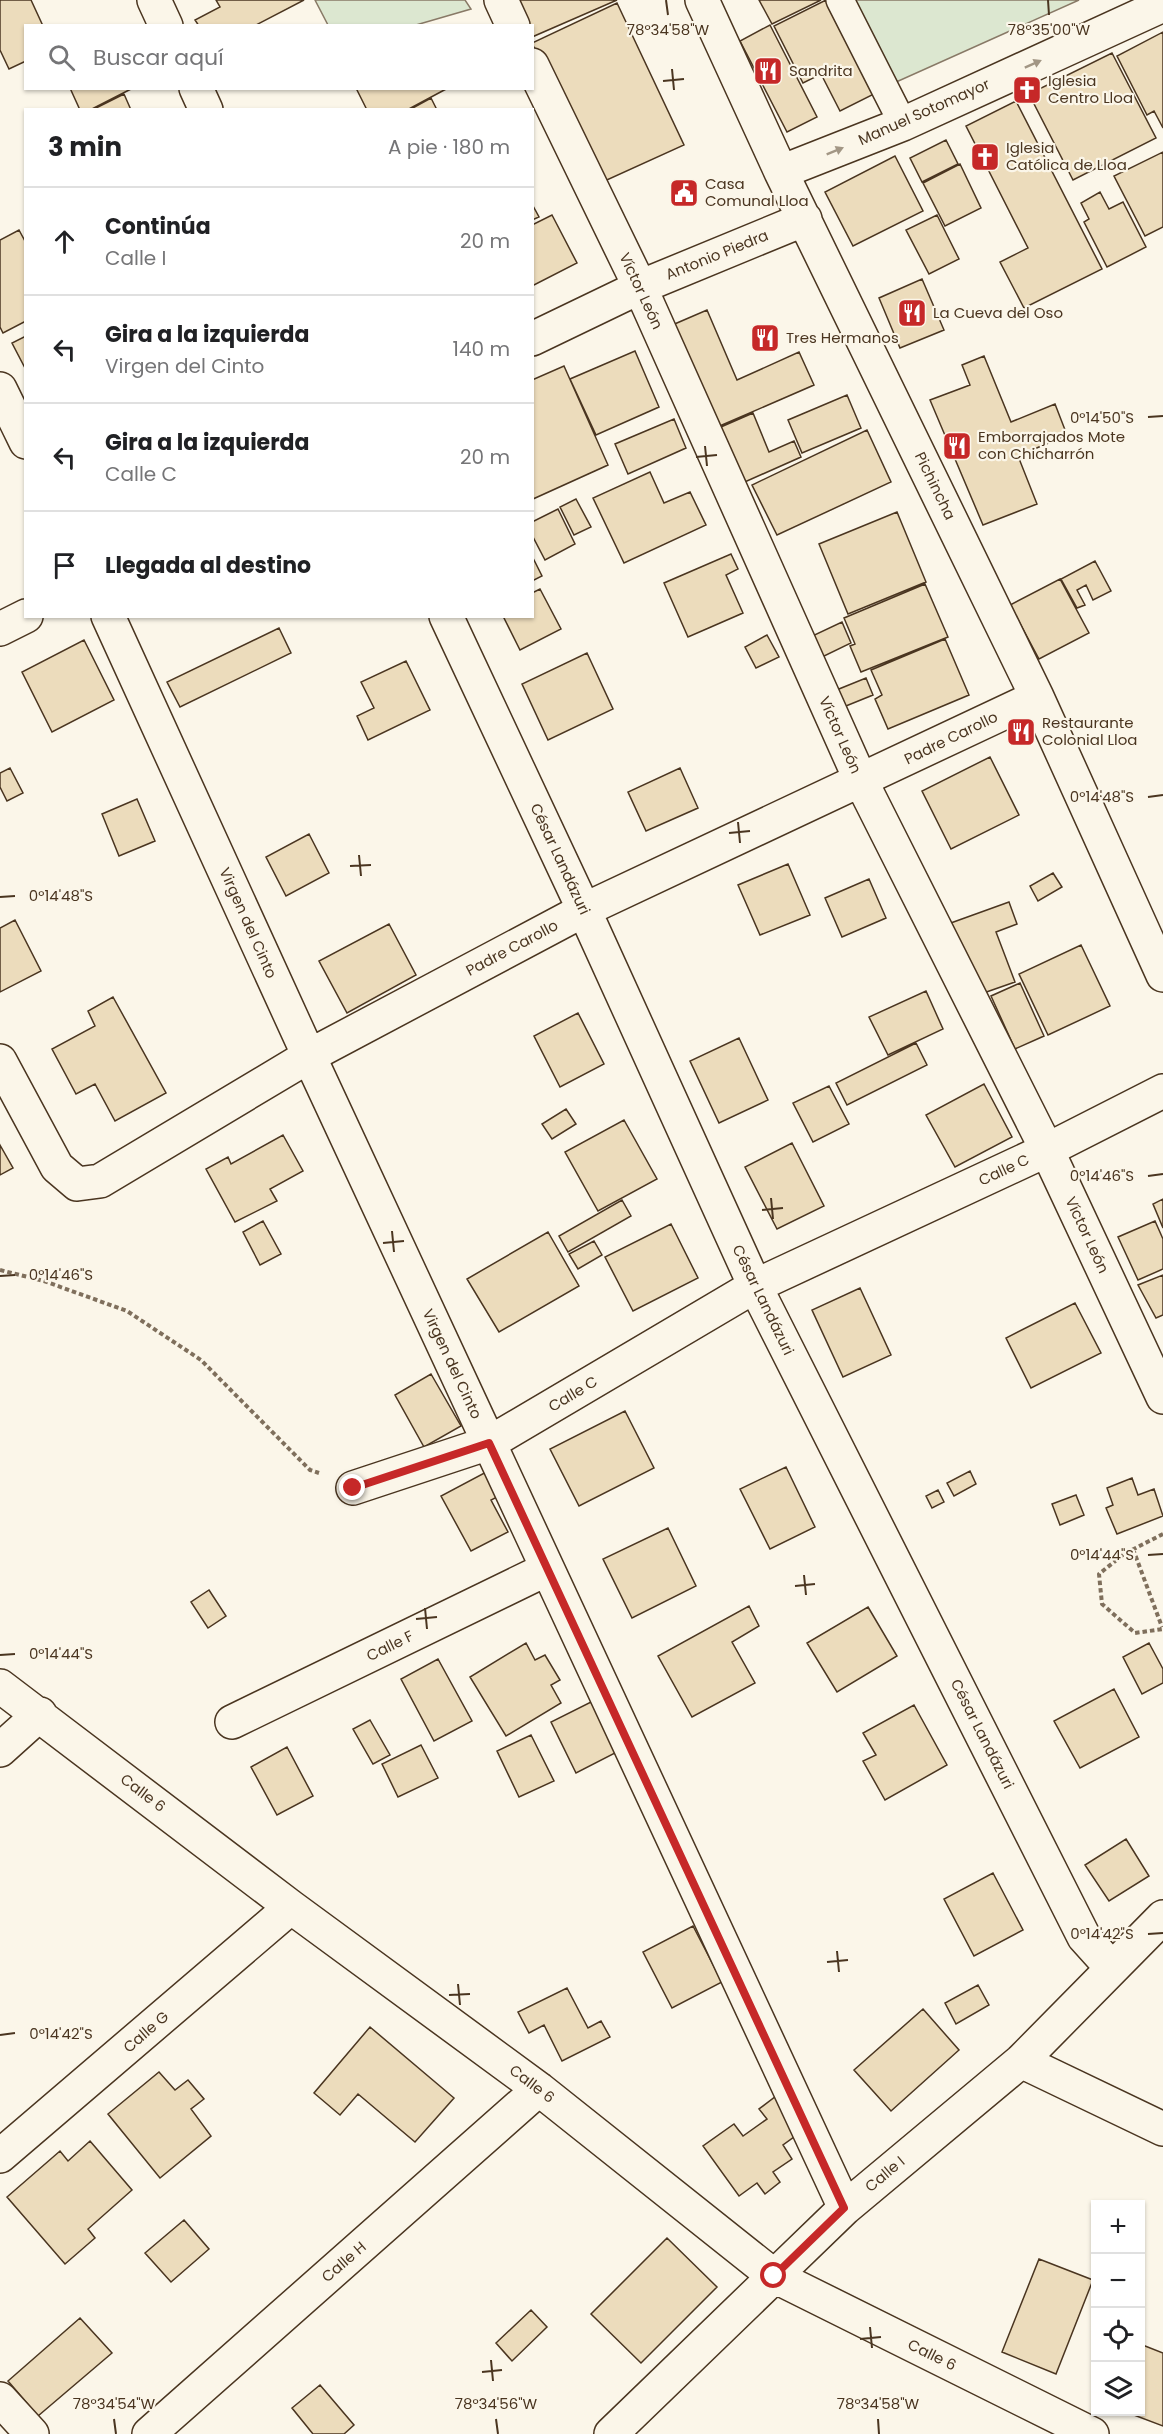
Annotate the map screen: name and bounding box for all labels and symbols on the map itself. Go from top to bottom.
text: 78°34'58"W [627,19,710,40]
text: 78°35'00"W [1008,19,1091,40]
restaurant icon: Sandrita [752,55,784,87]
one-way arrow [1025,59,1042,68]
place label: Sandrita [789,60,853,81]
place label: Iglesia Centro Lloa [1048,70,1133,108]
street label: Manuel Sotomayor [855,73,993,150]
church icon: Iglesia Centro Lloa [1011,74,1043,106]
place label: Iglesia Católica de Lloa [1006,137,1127,175]
church icon: Iglesia Católica de Lloa [969,141,1001,173]
one-way arrow [827,146,845,156]
place label: Casa Comunal Lloa [705,173,809,211]
public building icon: Casa Comunal Lloa [668,177,700,209]
street label: Antonio Piedra [662,224,771,285]
street label: Víctor León [614,249,668,333]
restaurant icon: La Cueva del Oso [896,297,928,329]
place label: La Cueva del Oso [933,302,1063,323]
restaurant icon: Tres Hermanos [749,322,781,354]
place label: Tres Hermanos [786,327,899,348]
text: 0°14'50"S [1070,407,1134,428]
place label: Emborrajados Mote con Chicharrón [978,426,1125,464]
restaurant icon: Emborrajados Mote con Chicharrón [941,430,973,462]
street label: Pichincha [910,448,961,523]
street label: Víctor León [814,693,867,777]
street label: Padre Carollo [900,706,1001,769]
place label: Restaurante Colonial Lloa [1042,712,1138,750]
restaurant icon: Restaurante Colonial Lloa [1005,716,1037,748]
text: 0°14'48"S [1070,786,1134,807]
street label: César Landázuri [525,800,595,918]
street label: Virgen del Cinto [215,864,282,982]
text: 0°14'48"S [29,885,93,906]
street label: Padre Carollo [462,914,562,981]
street label: Calle C [975,1149,1033,1190]
text: 0°14'46"S [1070,1165,1134,1186]
street label: Víctor León [1060,1193,1114,1277]
street label: César Landázuri [728,1241,799,1359]
text: 0°14'46"S [29,1264,93,1285]
street label: Virgen del Cinto [418,1305,487,1422]
street label: Calle C [544,1371,601,1416]
route end [339,1474,365,1500]
text: 0°14'44"S [1070,1544,1134,1565]
street label: Calle F [363,1625,417,1666]
text: 0°14'44"S [29,1643,93,1664]
street label: César Landázuri [946,1675,1019,1792]
street label: Calle 6 [116,1769,170,1817]
text: 0°14'42"S [1070,1923,1134,1944]
street label: Calle G [118,2006,173,2057]
text: 0°14'42"S [29,2023,93,2044]
street label: Calle 6 [505,2060,559,2108]
street label: Calle I [860,2151,909,2196]
street label: Calle H [317,2236,370,2287]
route start [760,2262,786,2288]
street label: Calle 6 [904,2334,960,2375]
text: 78°34'54"W [73,2393,156,2414]
text: 78°34'56"W [455,2393,538,2414]
text: 78°34'58"W [837,2393,920,2414]

